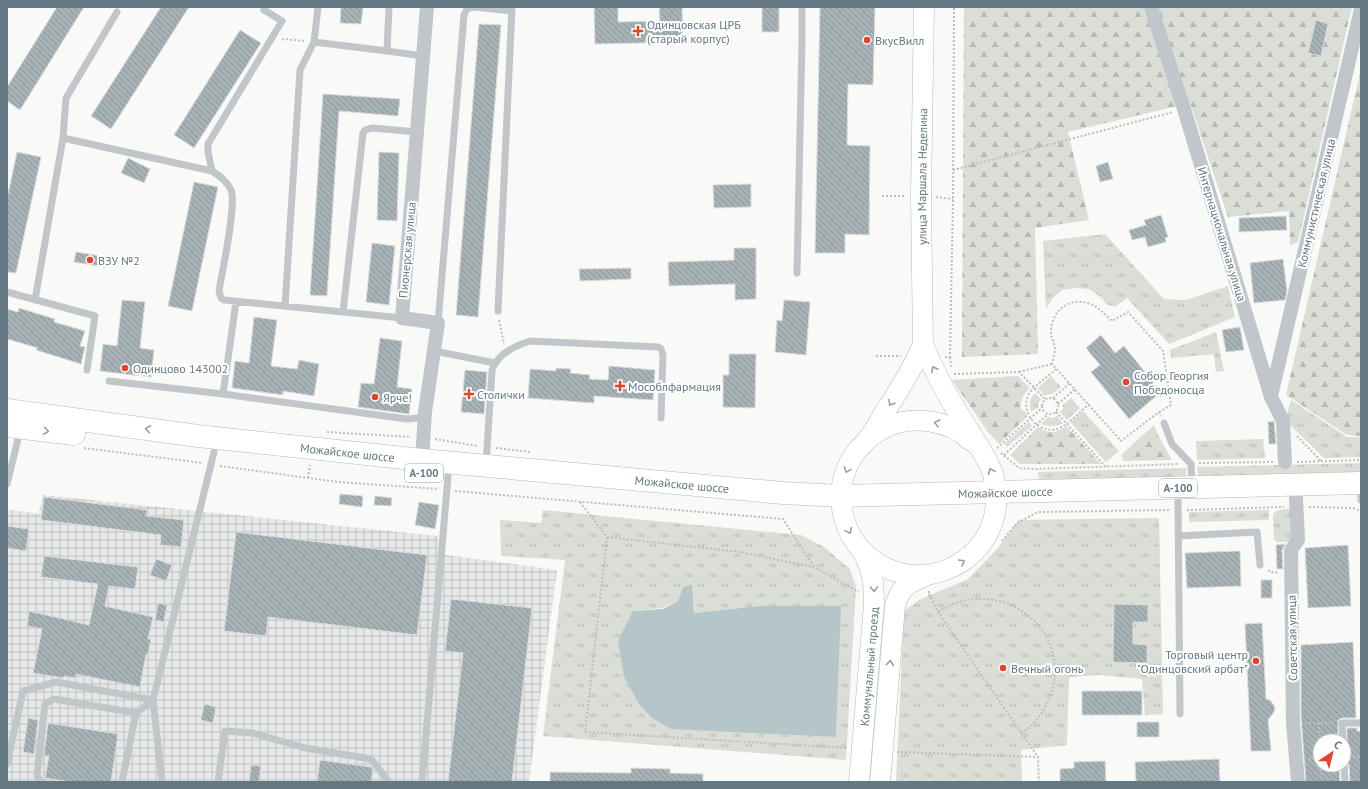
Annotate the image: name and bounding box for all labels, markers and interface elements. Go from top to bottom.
place label: Одинцовская ЦРБ (старый корпус) [647,17,741,46]
marker: Одинцовская ЦРБ (старый корпус) [632,25,644,37]
place label: ВкусВилл [875,33,924,48]
marker: ВкусВилл [862,35,872,45]
street label: улица Маршала Неделина [913,108,930,245]
street label: Коммунистическая улица [1294,137,1338,269]
street label: Интернациональная улица [1194,165,1250,303]
street label: Пионерская улица [395,201,419,299]
place label: ВЗУ №2 [98,253,140,268]
marker: ВЗУ №2 [85,255,95,265]
place label: Одинцово 143002 [133,361,228,376]
marker: Одинцово 143002 [120,363,130,373]
one-way arrow [931,366,939,373]
place label: Собор Георгия Победоносца [1134,368,1209,397]
marker: Собор Георгия Победоносца [1121,377,1131,387]
place label: Мособлфармация [628,379,721,394]
marker: Мособлфармация [615,381,625,391]
place label: Столички [477,387,525,402]
marker: Столички [464,389,474,399]
place label: Ярче! [383,390,412,405]
marker: Ярче! [370,392,380,402]
one-way arrow [888,399,895,406]
one-way arrow [934,419,941,428]
one-way arrow [145,425,151,434]
one-way arrow [43,426,49,435]
street label: Можайское шоссе [299,439,395,465]
road number: А-100 [405,464,443,482]
one-way arrow [843,466,851,473]
one-way arrow [987,468,995,475]
street label: Можайское шоссе [634,472,730,496]
road number: А-100 [1159,479,1197,497]
street label: Можайское шоссе [958,483,1053,501]
one-way arrow [844,527,852,534]
one-way arrow [958,559,965,566]
one-way arrow [870,586,878,592]
street label: Советская улица [1284,595,1300,681]
street label: Коммунальный проезд [856,606,881,727]
place label: Торговый центр "Одинцовский арбат" [1137,647,1248,676]
marker: Торговый центр "Одинцовский арбат" [1251,656,1261,666]
one-way arrow [886,660,895,666]
place label: Вечный огонь [1011,661,1084,676]
marker: Вечный огонь [998,663,1008,673]
north arrow [1312,733,1352,773]
text: С [1331,737,1344,752]

